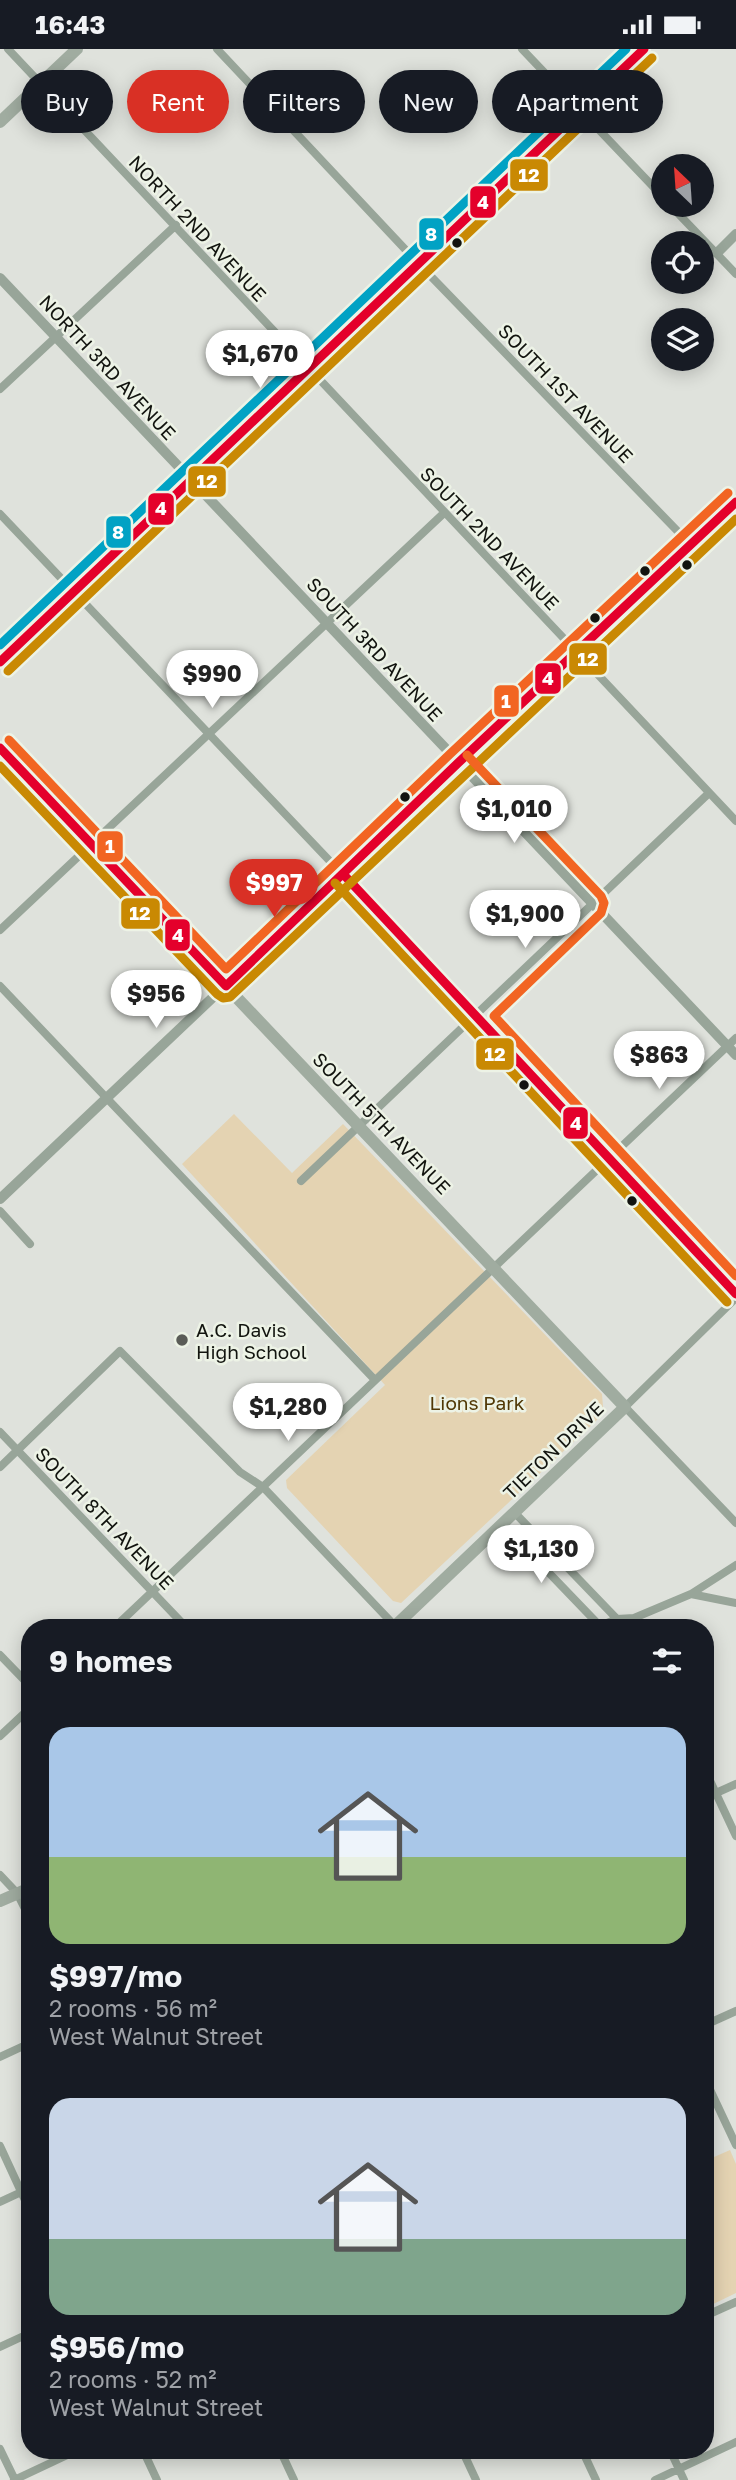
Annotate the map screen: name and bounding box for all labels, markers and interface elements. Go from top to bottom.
text: 16:43 [35,9,105,40]
chip: Buy [21,70,113,133]
chip: Rent [127,70,229,133]
chip: Filters [243,70,365,133]
chip: New [379,70,478,133]
chip: Apartment [492,70,663,133]
street label: NORTH 2ND AVENUE [124,150,272,306]
north arrow [651,154,714,217]
map controls [651,154,714,371]
line badge: 12 [509,158,549,192]
text: 12 [518,163,540,186]
line badge: 4 [469,185,497,219]
text: 4 [477,190,489,213]
line badge: 8 [418,217,445,251]
text: 8 [425,222,437,245]
button: locate [651,231,714,294]
unlabelled marker [450,236,464,250]
street label: NORTH 3RD AVENUE [35,290,181,444]
button: layers [651,308,714,371]
street label: SOUTH 1ST AVENUE [494,319,638,467]
pin: $1,670 [203,331,317,390]
text: $1,670 [222,339,298,367]
street label: SOUTH 2ND AVENUE [416,462,564,614]
line badge: 12 [187,465,227,498]
text: 12 [196,469,218,492]
line badge: 4 [147,492,175,526]
text: 4 [155,496,167,519]
line badge: 8 [105,515,132,549]
text: 8 [112,520,124,543]
unlabelled marker [680,558,694,572]
unlabelled marker [638,564,652,578]
street label: SOUTH 3RD AVENUE [302,572,448,726]
unlabelled marker [588,611,602,625]
line badge: 12 [568,642,608,676]
text: 12 [577,647,599,670]
pin: $990 [171,651,253,710]
text: $990 [182,659,242,687]
line badge: 4 [534,662,562,695]
text: 4 [542,666,554,689]
line badge: 1 [493,684,520,718]
text: 1 [501,689,511,712]
pin: $1,010 [457,785,571,845]
unlabelled marker [398,790,412,804]
text: $1,010 [476,794,552,822]
line badge: 1 [96,830,124,863]
text: 1 [105,834,115,857]
pin: $997 [233,859,315,919]
text: $997 [245,868,303,896]
pin: $1,900 [468,891,582,950]
line badge: 12 [120,897,161,930]
text: $1,900 [485,899,565,927]
text: 12 [129,901,151,924]
line badge: 4 [164,918,191,952]
text: 4 [172,923,184,946]
pin: $956 [115,971,197,1030]
text: $956 [127,979,185,1007]
pin: $863 [618,1031,700,1091]
line badge: 12 [475,1037,515,1071]
text: $863 [630,1040,688,1068]
text: 12 [484,1042,506,1065]
street label: SOUTH 5TH AVENUE [308,1047,456,1199]
unlabelled marker [517,1078,531,1092]
line badge: 4 [562,1106,589,1140]
text: 4 [570,1111,582,1134]
unlabelled marker [625,1194,639,1208]
place label: A.C. Davis High School [196,1318,307,1363]
marker: A.C. Davis High School [174,1332,190,1348]
pin: $1,280 [231,1383,345,1443]
park label: Lions Park [430,1391,525,1414]
text: $1,280 [249,1392,327,1420]
street label: TIETON DRIVE [498,1396,608,1504]
street label: SOUTH 8TH AVENUE [31,1442,179,1594]
pin: $1,130 [484,1525,598,1585]
text: $1,130 [503,1534,579,1562]
icon: filters [648,1642,686,1680]
text: 9 homes [49,1643,172,1679]
icon: home [305,1773,431,1899]
text: $997/mo [49,1958,182,1994]
text: 2 rooms · 56 m² [49,1994,217,2022]
text: West Walnut Street [49,2022,263,2050]
icon: home [305,2144,431,2270]
text: $956/mo [49,2329,184,2365]
text: 2 rooms · 52 m² [49,2365,216,2393]
text: West Walnut Street [49,2393,263,2421]

